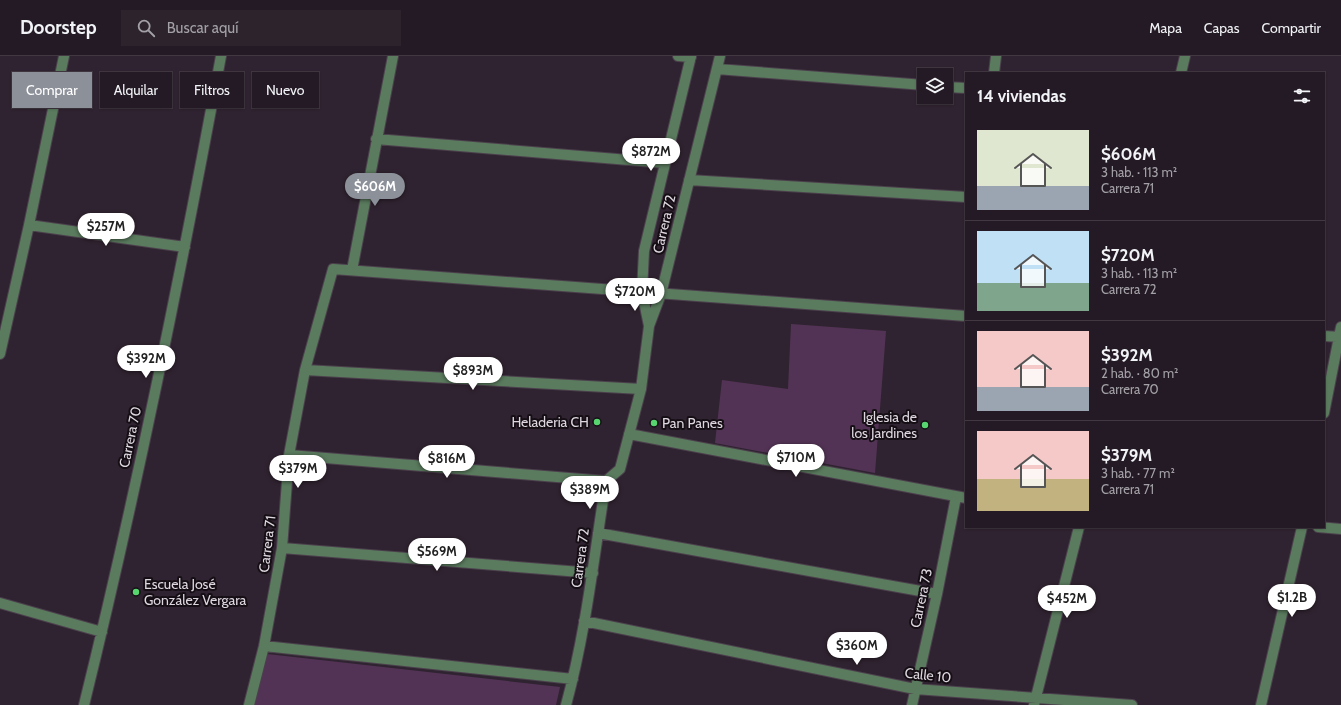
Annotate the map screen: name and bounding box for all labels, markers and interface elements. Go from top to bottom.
search box [121,10,401,46]
text: Doorstep [20,16,97,39]
icon: search [135,17,157,39]
text: Buscar aquí [167,19,238,37]
text: Mapa [1149,19,1182,37]
text: Capas [1204,19,1240,37]
text: Compartir [1262,19,1321,37]
map controls [917,68,953,104]
button: layers [917,68,953,104]
chip: Comprar [12,72,92,108]
chip: Alquilar [100,72,172,108]
chip: Filtros [180,72,244,108]
chip: Nuevo [252,72,319,108]
icon: filters [1291,85,1313,107]
text: 14 viviendas [977,86,1066,106]
pin: $872M [623,138,679,172]
text: $872M [631,143,671,159]
text: $606M [1101,144,1156,164]
icon: home [1009,146,1057,194]
text: 3 hab. · 113 m² [1101,164,1177,180]
pin: $606M [347,173,403,207]
text: $606M [354,178,396,194]
text: Carrera 71 [1101,180,1154,196]
street label: Carrera 72 [649,193,679,255]
pin: $257M [78,213,134,247]
text: $257M [87,218,125,234]
text: $720M [1101,245,1155,265]
icon: home [1009,247,1057,295]
text: 3 hab. · 113 m² [1101,265,1177,281]
pin: $720M [607,278,663,312]
text: Carrera 72 [1101,281,1156,297]
text: $720M [614,283,656,299]
pin: $392M [118,345,174,379]
text: $392M [1101,345,1153,365]
icon: home [1009,347,1057,395]
text: $392M [126,350,166,366]
pin: $893M [445,357,501,391]
text: $893M [453,362,493,378]
text: 2 hab. · 80 m² [1101,365,1178,381]
text: Carrera 70 [1101,381,1159,397]
street label: Carrera 70 [115,405,145,469]
place label: Iglesia de los Jardines [851,408,917,442]
place label: Heladeria CH [511,413,589,431]
place label: Pan Panes [662,414,723,432]
marker: Heladeria CH [592,417,602,427]
marker: Pan Panes [649,418,659,428]
marker: Iglesia de los Jardines [920,420,930,430]
pin: $710M [768,444,824,478]
pin: $816M [419,445,475,479]
text: $379M [1101,445,1152,465]
icon: home [1009,447,1057,495]
text: $710M [777,449,815,465]
text: $816M [428,450,466,466]
pin: $379M [270,455,326,489]
text: $379M [278,460,318,476]
text: 3 hab. · 77 m² [1101,465,1175,481]
pin: $389M [562,476,618,510]
text: $389M [570,481,610,497]
text: Carrera 71 [1101,481,1154,497]
street label: Carrera 71 [255,515,279,573]
street label: Carrera 72 [567,527,593,589]
pin: $569M [409,538,465,572]
text: $569M [417,543,457,559]
street label: Carrera 73 [906,567,936,629]
place label: Escuela José González Vergara [144,575,247,609]
pin: $1.2B [1264,584,1320,618]
pin: $452M [1039,585,1095,619]
marker: Escuela José González Vergara [131,587,141,597]
text: $1.2B [1277,589,1307,605]
text: $452M [1047,590,1087,606]
pin: $360M [829,632,885,666]
text: $360M [836,637,878,653]
street label: Calle 10 [904,664,952,686]

